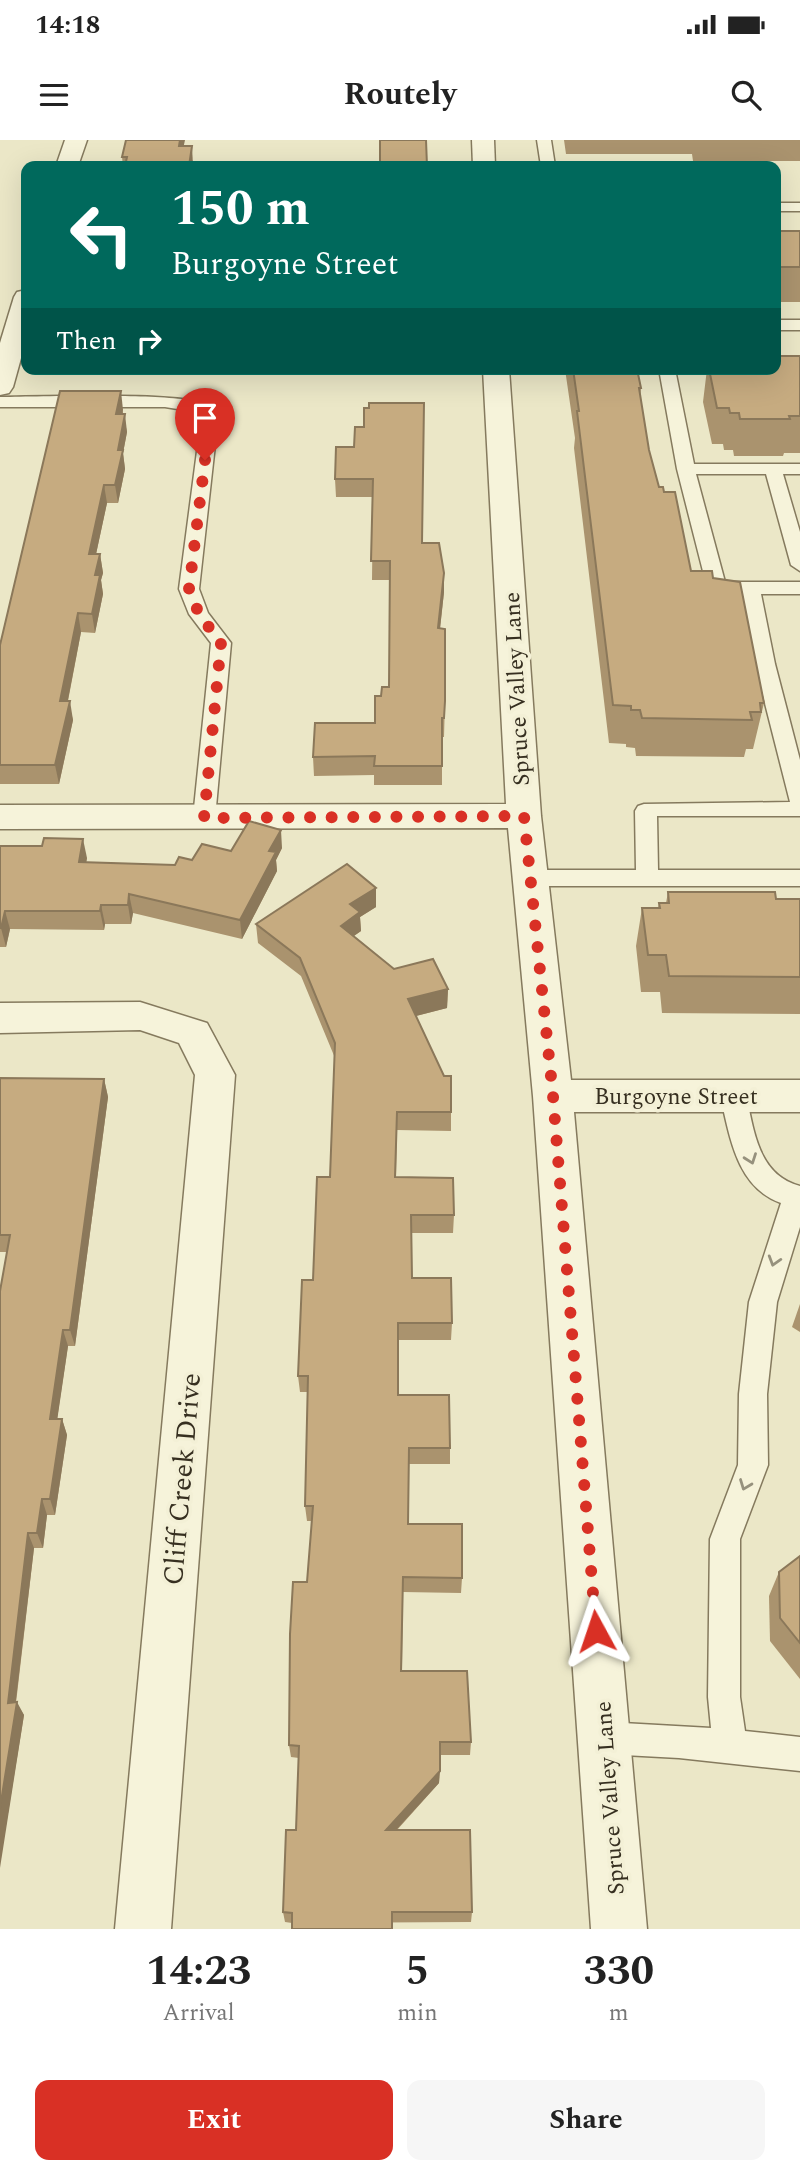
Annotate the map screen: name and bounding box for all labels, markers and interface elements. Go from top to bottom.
text: 14:18 [35,5,100,45]
text: Routely [343,70,457,119]
icon: menu [35,76,73,114]
icon: search [727,76,765,114]
text: 150 m [171,172,310,247]
icon: left [56,189,147,280]
text: Burgoyne Street [171,240,399,289]
text: Then [56,321,116,361]
icon: right [130,322,168,360]
pin [175,388,235,460]
icon: arrive [186,399,224,437]
street label: Spruce Valley Lane [495,591,540,787]
street label: Burgoyne Street [594,1080,758,1115]
one-way arrow [743,1152,757,1164]
one-way arrow [768,1255,783,1267]
street label: Cliff Creek Drive [152,1371,213,1587]
one-way arrow [740,1479,754,1491]
position arrow [559,1594,633,1668]
street label: Spruce Valley Lane [586,1700,635,1896]
text: 14:23 [146,1940,251,2003]
text: 5 [406,1940,429,2003]
text: 330 [583,1940,654,2003]
text: Arrival [163,1996,234,2031]
text: min [397,1996,438,2031]
text: m [609,1996,629,2031]
button: Exit [35,2080,393,2160]
button: Share [407,2080,765,2160]

